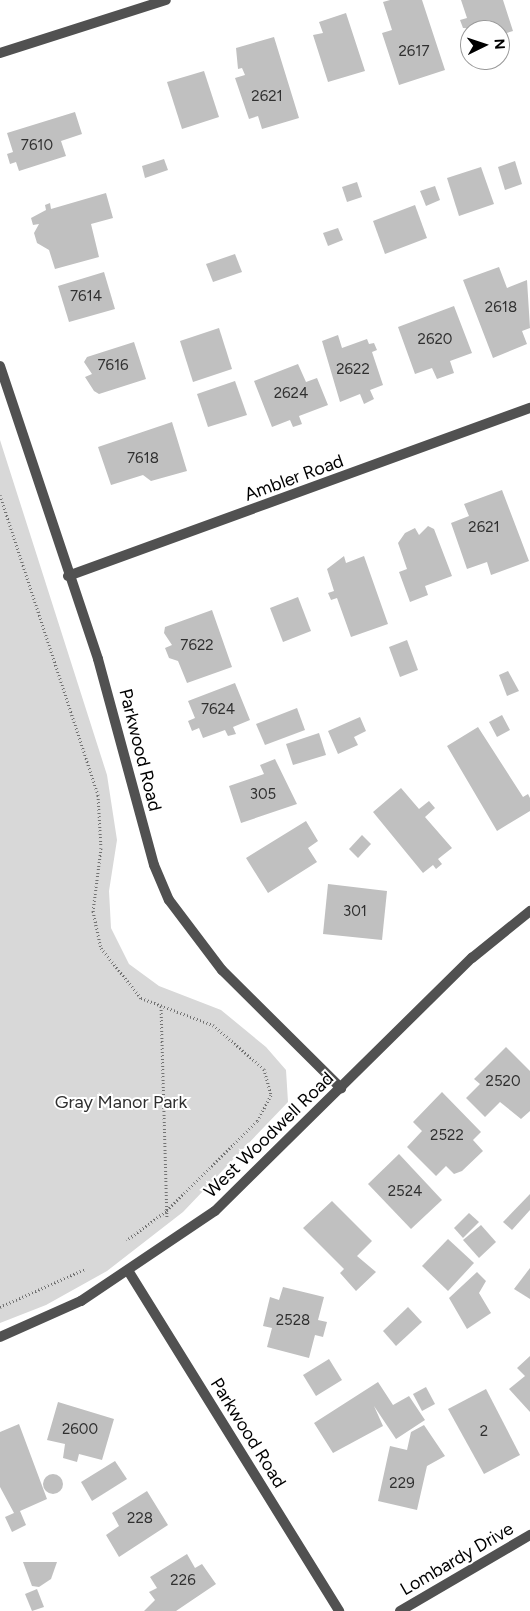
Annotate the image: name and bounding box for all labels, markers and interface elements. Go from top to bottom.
north arrow [460,20,510,70]
text: N [491,38,508,50]
house number: 2617 [398,43,430,61]
house number: 2621 [251,88,283,106]
house number: 7610 [21,137,53,155]
house number: 7614 [70,288,102,306]
house number: 2618 [485,299,517,317]
house number: 2620 [418,331,452,349]
house number: 7616 [97,357,129,375]
house number: 2622 [336,361,370,379]
house number: 2624 [274,385,308,403]
house number: 7618 [127,450,159,468]
street label: Ambler Road [242,450,346,506]
house number: 2621 [468,519,500,537]
house number: 7622 [180,637,214,655]
street label: Parkwood Road [114,687,166,813]
house number: 7624 [201,701,235,719]
house number: 305 [250,786,276,804]
house number: 301 [343,903,367,921]
street label: West Woodwell Road [200,1068,338,1202]
house number: 2520 [485,1073,521,1091]
park label: Gray Manor Park [55,1091,187,1113]
house number: 2522 [430,1127,464,1145]
house number: 2524 [388,1183,422,1201]
house number: 2528 [276,1312,310,1330]
street label: Parkwood Road [206,1374,290,1492]
house number: 2600 [62,1421,98,1439]
house number: 2 [480,1423,488,1441]
house number: 229 [389,1475,415,1493]
house number: 228 [127,1510,153,1528]
street label: Lombardy Drive [397,1518,517,1600]
house number: 226 [170,1572,196,1590]

